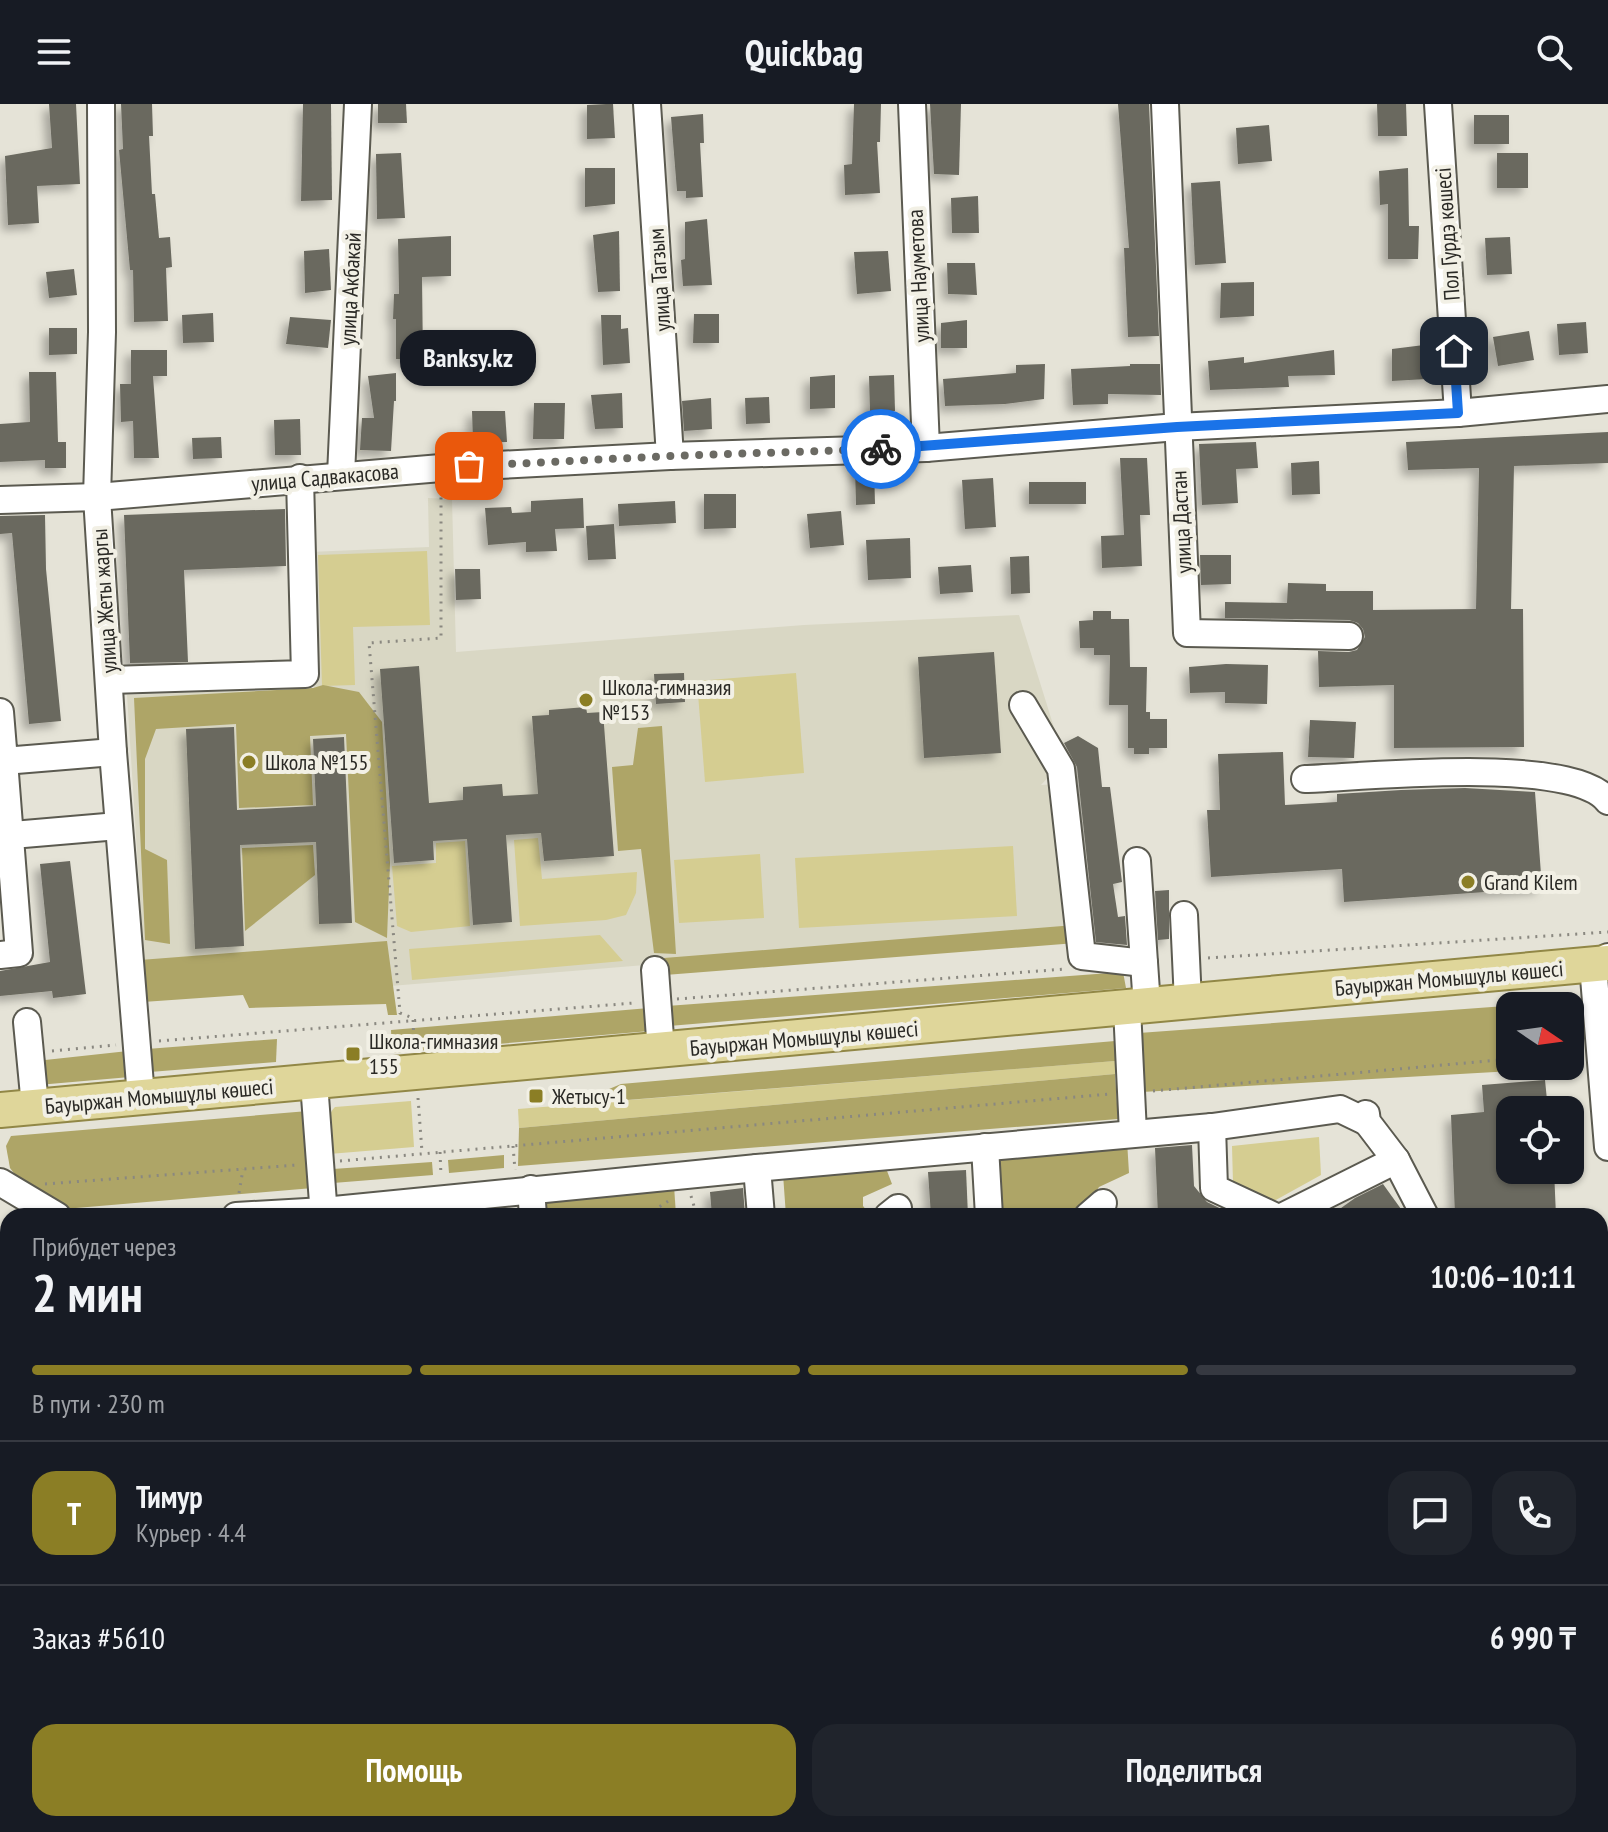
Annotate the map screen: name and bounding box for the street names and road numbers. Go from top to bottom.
street label: Пол Гурдэ көшесі [1428,167,1466,301]
street label: улица Науметова [901,209,935,343]
street label: улица Тагзым [641,227,677,333]
street label: улица Акбакай [333,232,367,346]
street label: улица Садвакасова [250,457,400,497]
street label: улица Дастан [1164,470,1198,574]
street label: улица Жеты жаргы [85,528,123,674]
street label: Бауыржан Момышұлы көшесі [1334,954,1564,1002]
street label: Бауыржан Момышұлы көшесі [689,1014,919,1062]
street label: Бауыржан Момышұлы көшесі [44,1072,274,1120]

